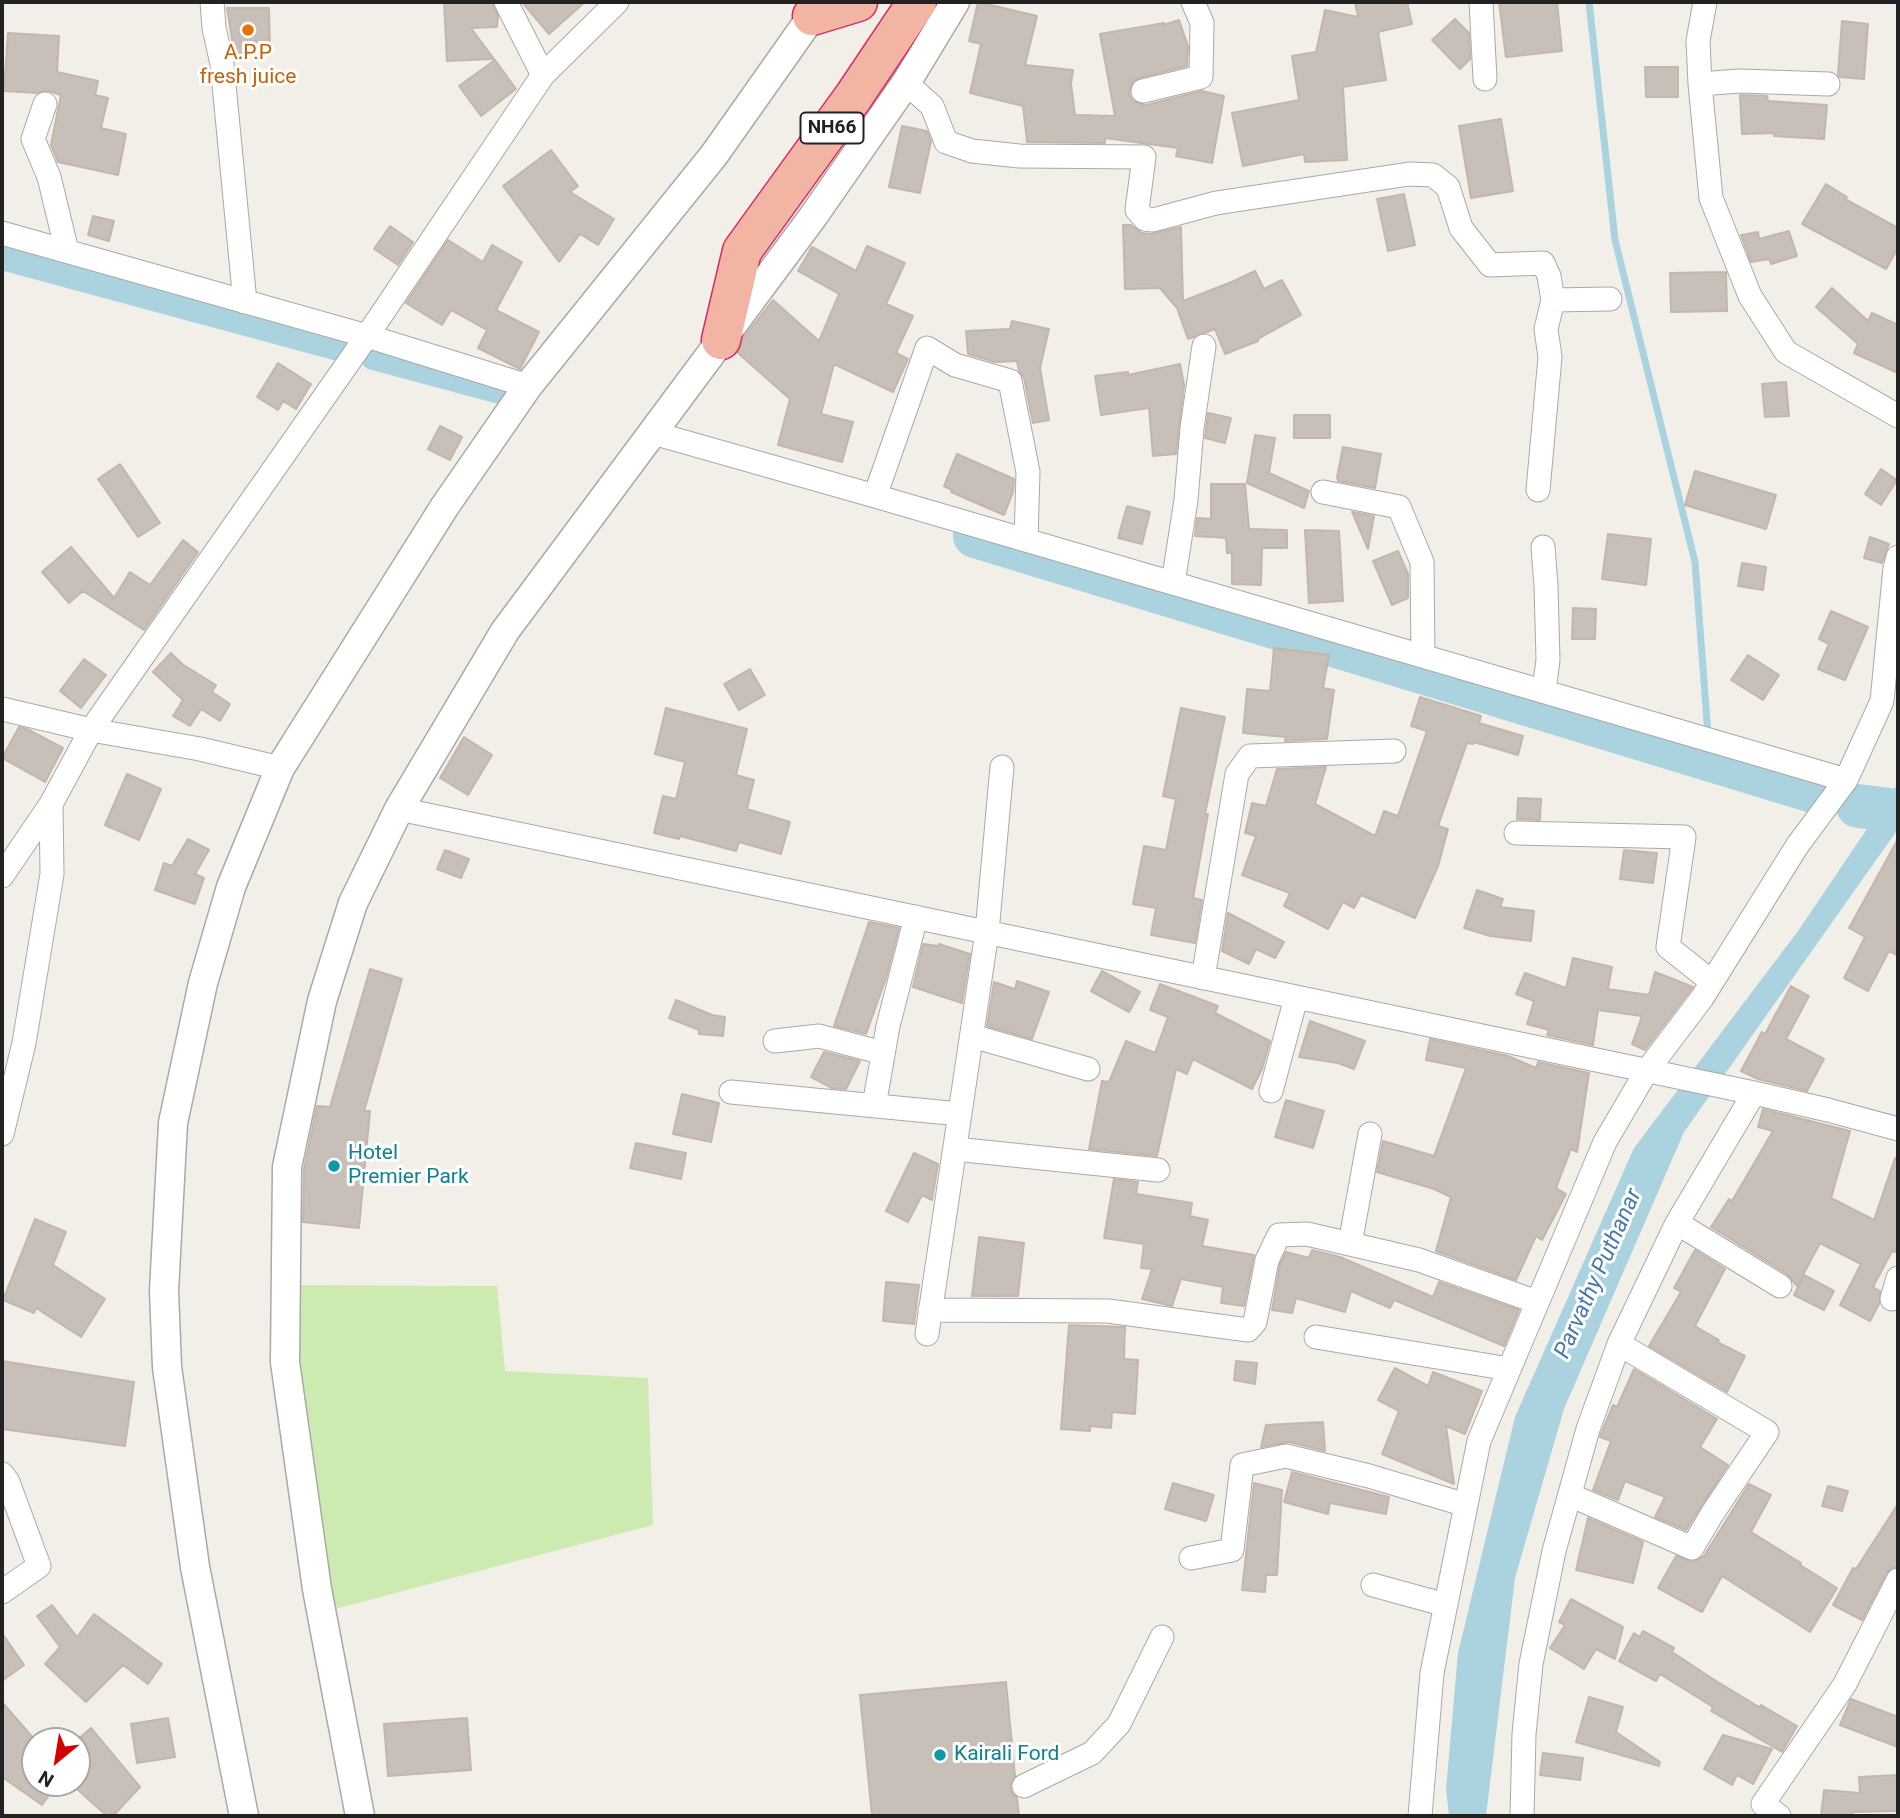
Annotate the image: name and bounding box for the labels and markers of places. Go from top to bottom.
marker: A.P.P fresh juice [240,22,256,38]
place label: A.P.P fresh juice [200,41,296,91]
place label: Hotel Premier Park [348,1141,469,1191]
marker: Hotel Premier Park [326,1158,342,1174]
place label: Kairali Ford [954,1742,1059,1768]
marker: Kairali Ford [932,1747,948,1763]

